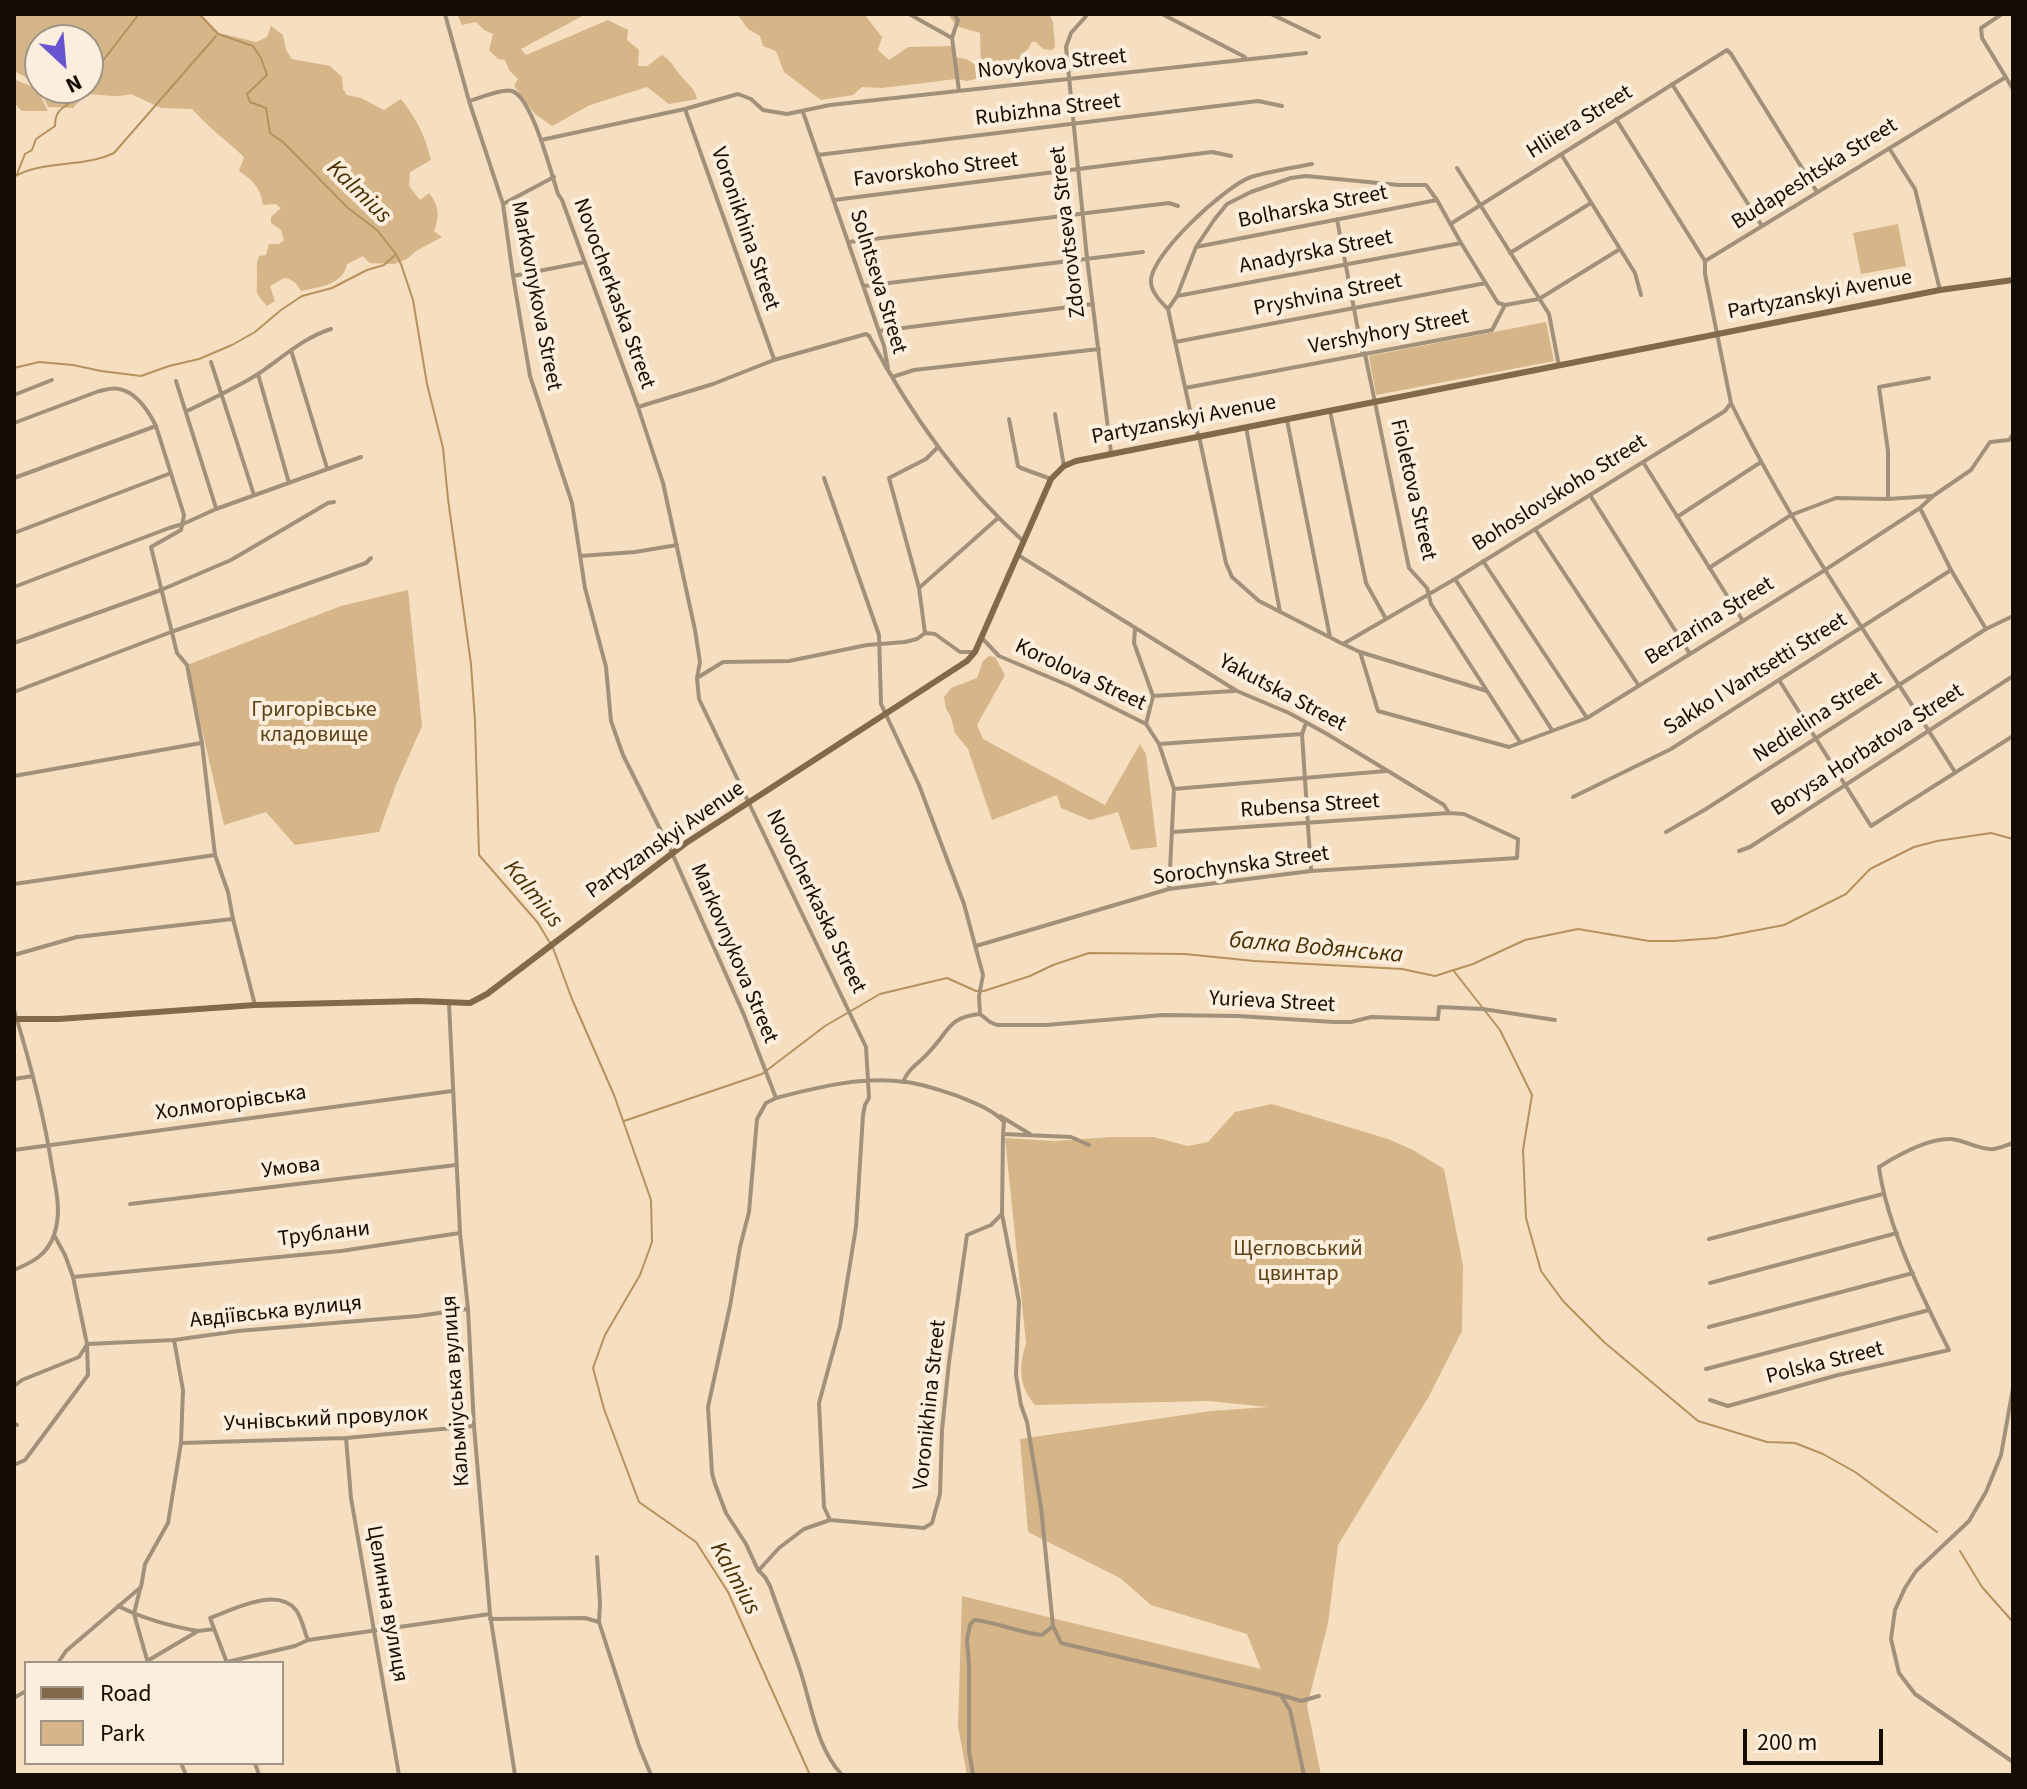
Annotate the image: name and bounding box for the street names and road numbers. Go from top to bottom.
street label: Novykova Street [976,44,1128,86]
street label: Hliiera Street [1522,80,1638,166]
street label: Rubizhna Street [974,89,1122,133]
street label: Budapeshtska Street [1727,113,1903,237]
street label: Voronikhina Street [704,144,784,314]
street label: Zdorovtseva Street [1045,145,1093,319]
street label: Favorskoho Street [852,148,1020,194]
street label: Bolharska Street [1236,181,1390,235]
street label: Novocherkaska Street [566,195,660,393]
street label: Markovnykova Street [504,199,566,393]
street label: Solntseva Street [843,207,911,357]
street label: Anadyrska Street [1237,225,1395,281]
street label: Partyzanskyi Avenue [1726,265,1914,327]
street label: Pryshvina Street [1252,269,1404,323]
street label: Vershyhory Street [1307,305,1471,361]
street label: Partyzanskyi Avenue [1090,390,1278,452]
street label: Fioletova Street [1383,417,1441,563]
street label: Bohoslovskoho Street [1468,430,1652,558]
street label: Berzarina Street [1641,572,1779,672]
street label: Sakko I Vantsetti Street [1659,608,1853,742]
street label: Korolova Street [1010,634,1150,718]
street label: Yakutska Street [1214,649,1350,739]
street label: Nedielina Street [1749,667,1887,769]
street label: Borysa Horbatova Street [1767,679,1969,823]
street label: Partyzanskyi Avenue [582,776,750,906]
street label: Rubensa Street [1240,789,1380,825]
street label: Novocherkaska Street [759,806,871,998]
street label: Sorochynska Street [1151,842,1331,892]
street label: Markovnykova Street [683,860,783,1048]
street label: Yurieva Street [1208,987,1336,1019]
street label: Холмогорівська [154,1080,308,1128]
street label: Умова [260,1152,322,1186]
street label: Трублани [276,1216,372,1254]
street label: Авдіївська вулиця [189,1291,363,1335]
street label: Кальміуська вулиця [437,1294,477,1488]
street label: Voronikhina Street [909,1319,953,1491]
street label: Polska Street [1764,1337,1886,1391]
street label: Учнівський провулок [223,1401,429,1439]
street label: Целинна вулиця [359,1524,413,1684]

